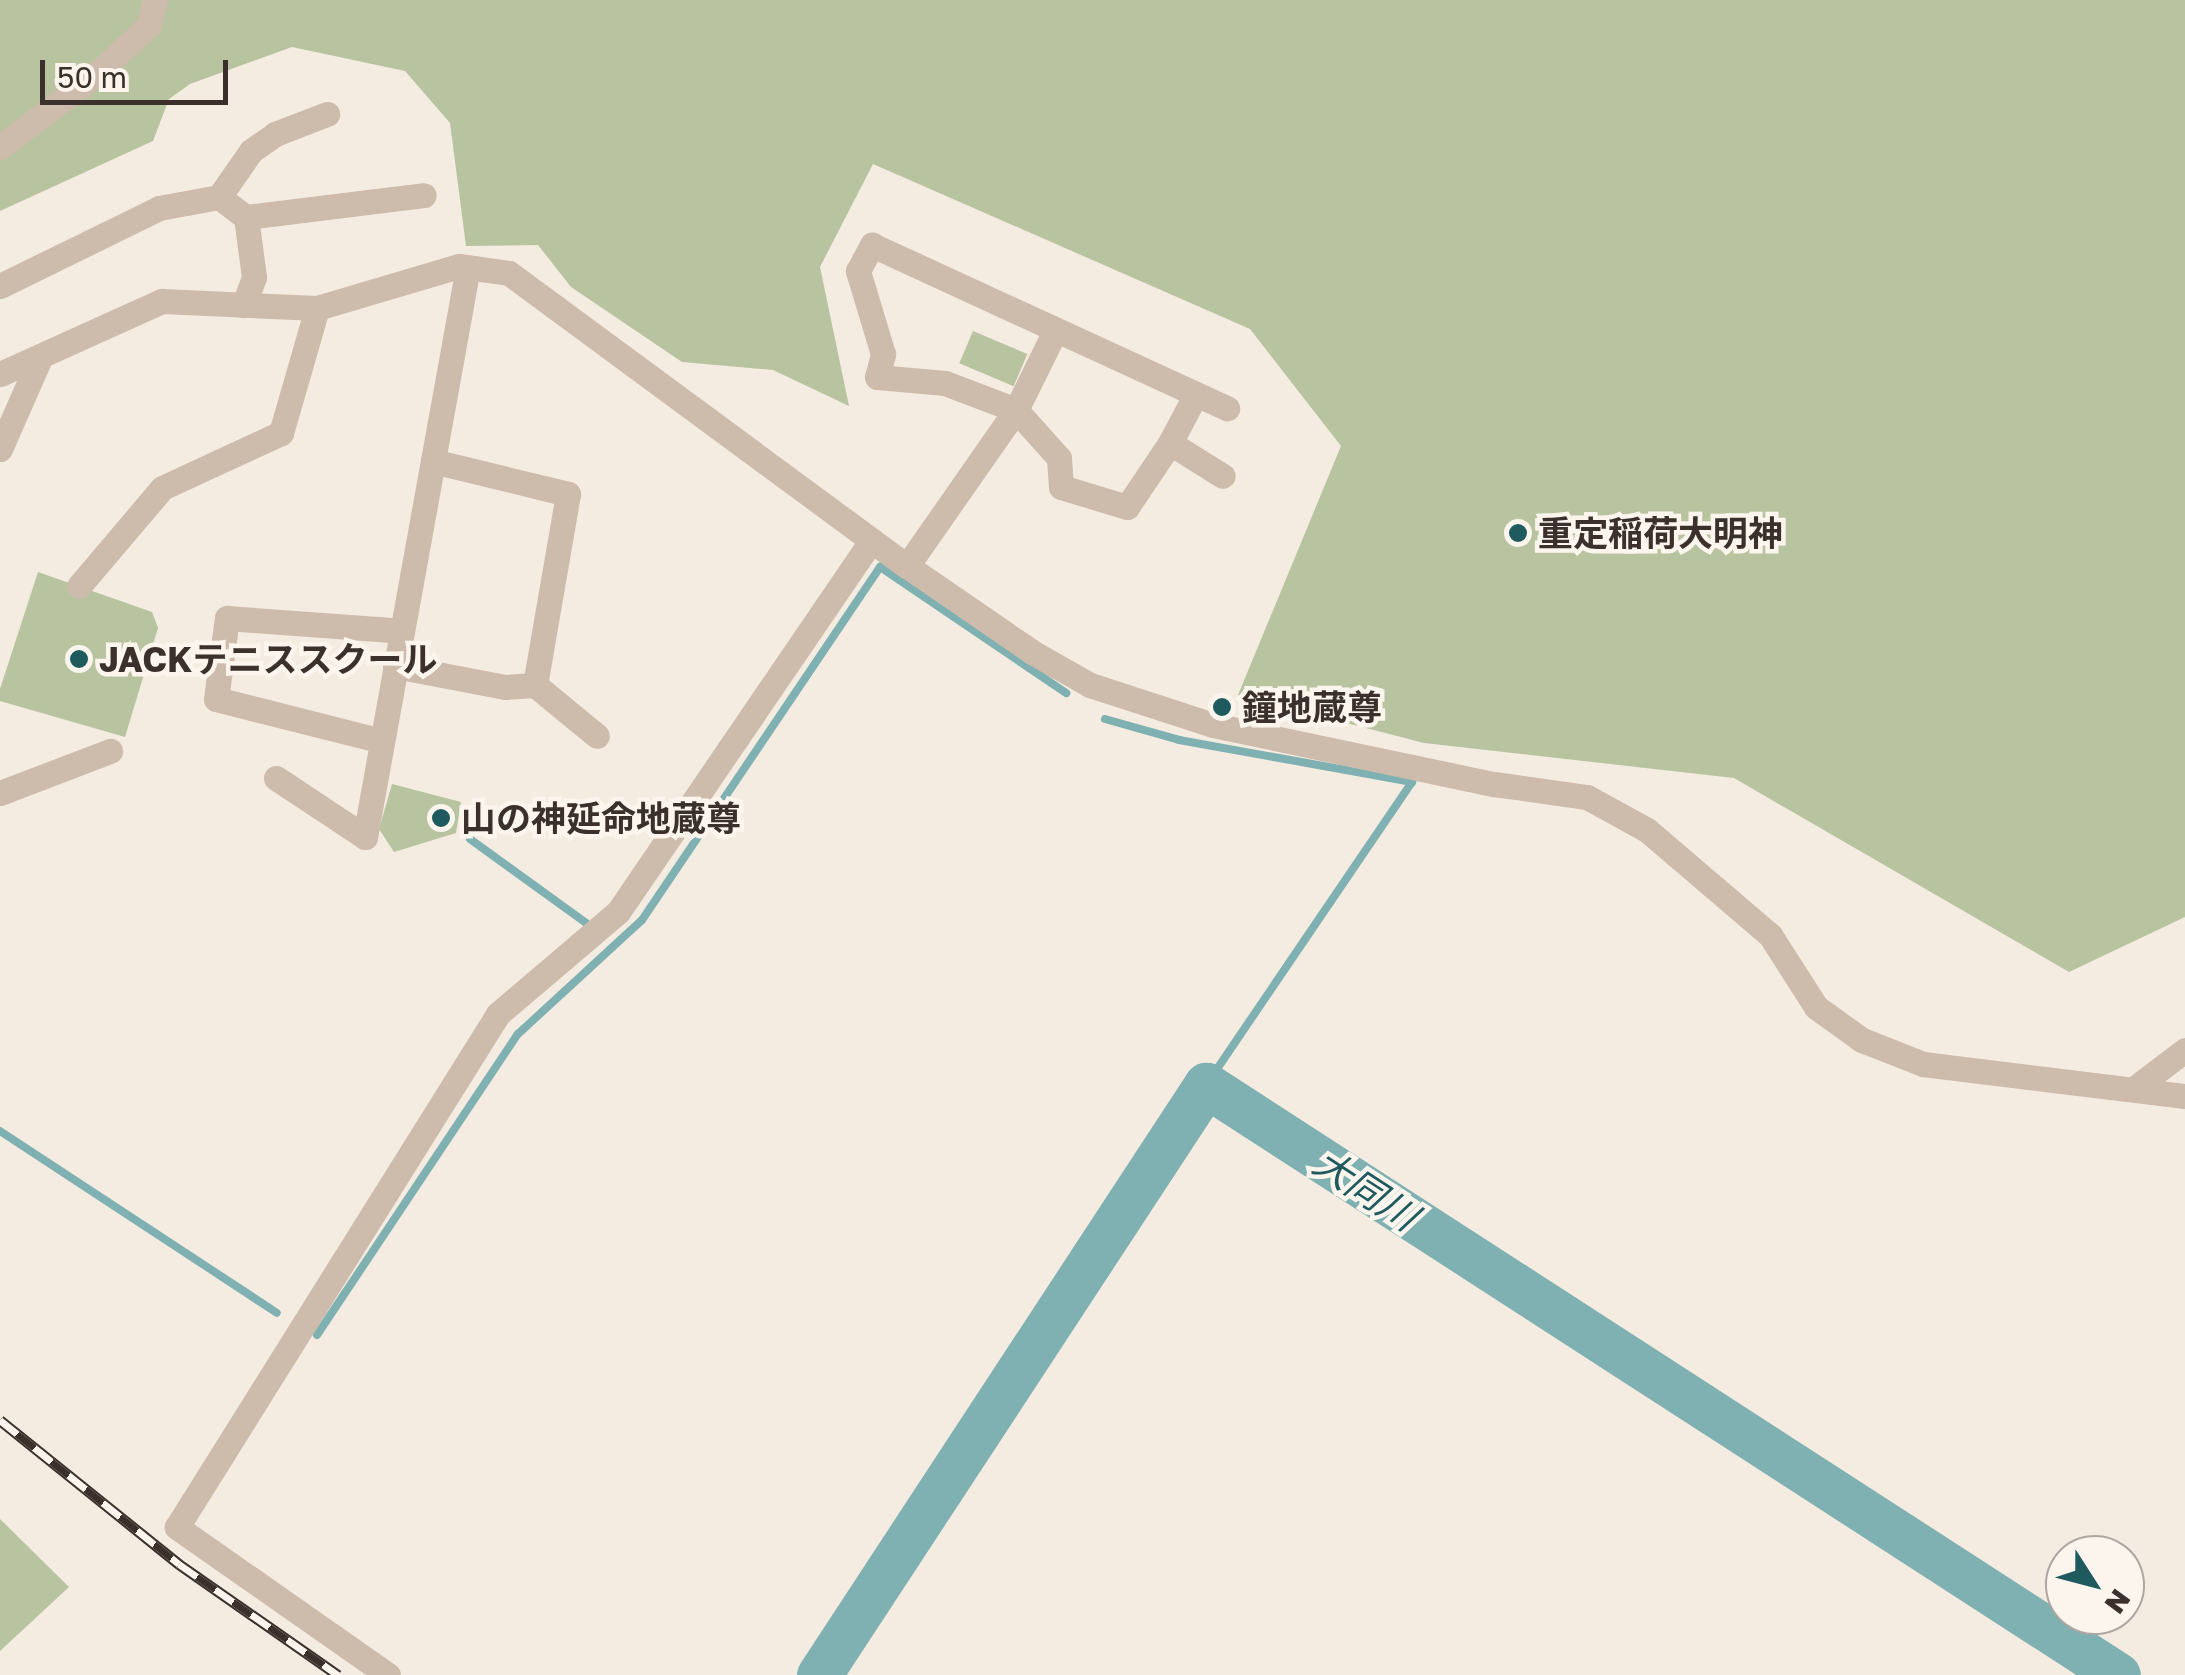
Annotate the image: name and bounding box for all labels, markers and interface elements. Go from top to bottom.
scale bar [45,40,232,102]
text: 50 m [57,59,127,95]
place label: 重定稲荷大明神 [1538,512,1783,554]
marker: 重定稲荷大明神 [1507,522,1529,544]
place label: JACKテニススクール [99,638,437,680]
marker: JACKテニススクール [68,648,90,670]
place label: 鐘地蔵尊 [1242,686,1382,728]
marker: 鐘地蔵尊 [1211,696,1233,718]
place label: 山の神延命地蔵尊 [461,797,741,839]
marker: 山の神延命地蔵尊 [430,807,452,829]
water label: 大同川 [1306,1139,1426,1239]
north arrow [2045,1535,2145,1635]
text: N [2098,1583,2138,1620]

